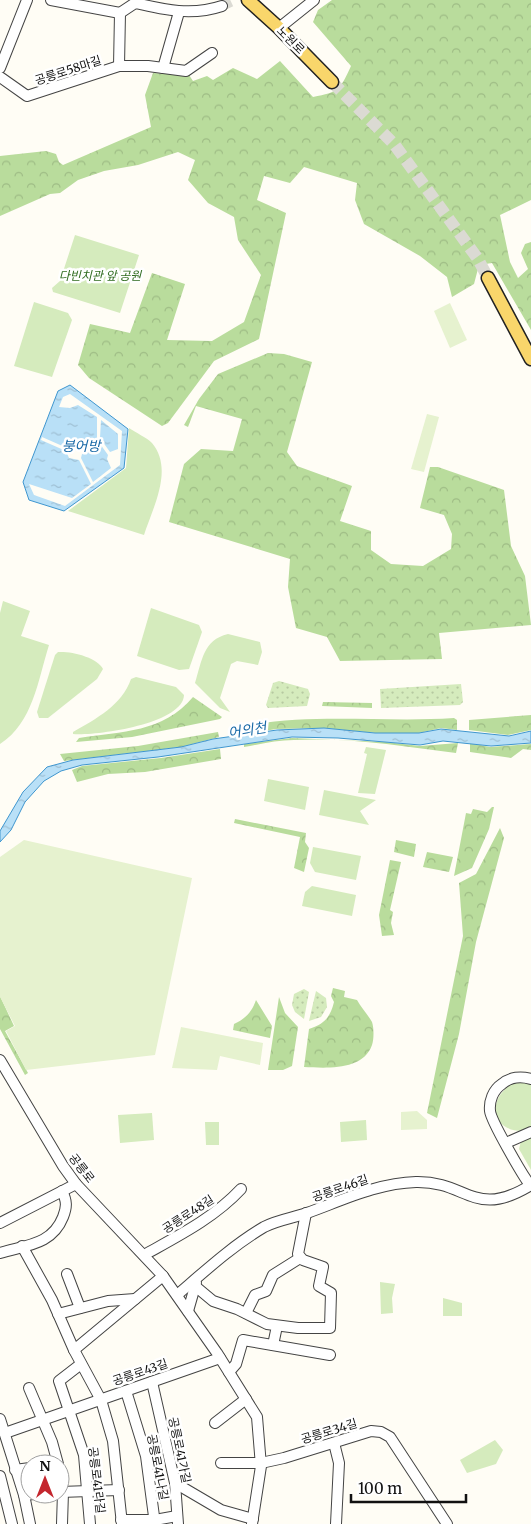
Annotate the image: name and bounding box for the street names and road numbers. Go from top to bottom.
street label: 노원로 [274,23,308,57]
street label: 공릉로58마길 [33,52,103,88]
street label: 공릉로 [66,1150,98,1186]
street label: 공릉로46길 [310,1171,370,1205]
street label: 공릉로48길 [159,1192,217,1236]
street label: 공릉로43길 [110,1356,170,1388]
street label: 공릉로34길 [299,1415,359,1447]
street label: 공릉로41가길 [166,1416,194,1484]
street label: 공릉로41나길 [144,1433,172,1501]
street label: 공릉로41라길 [85,1446,109,1514]

